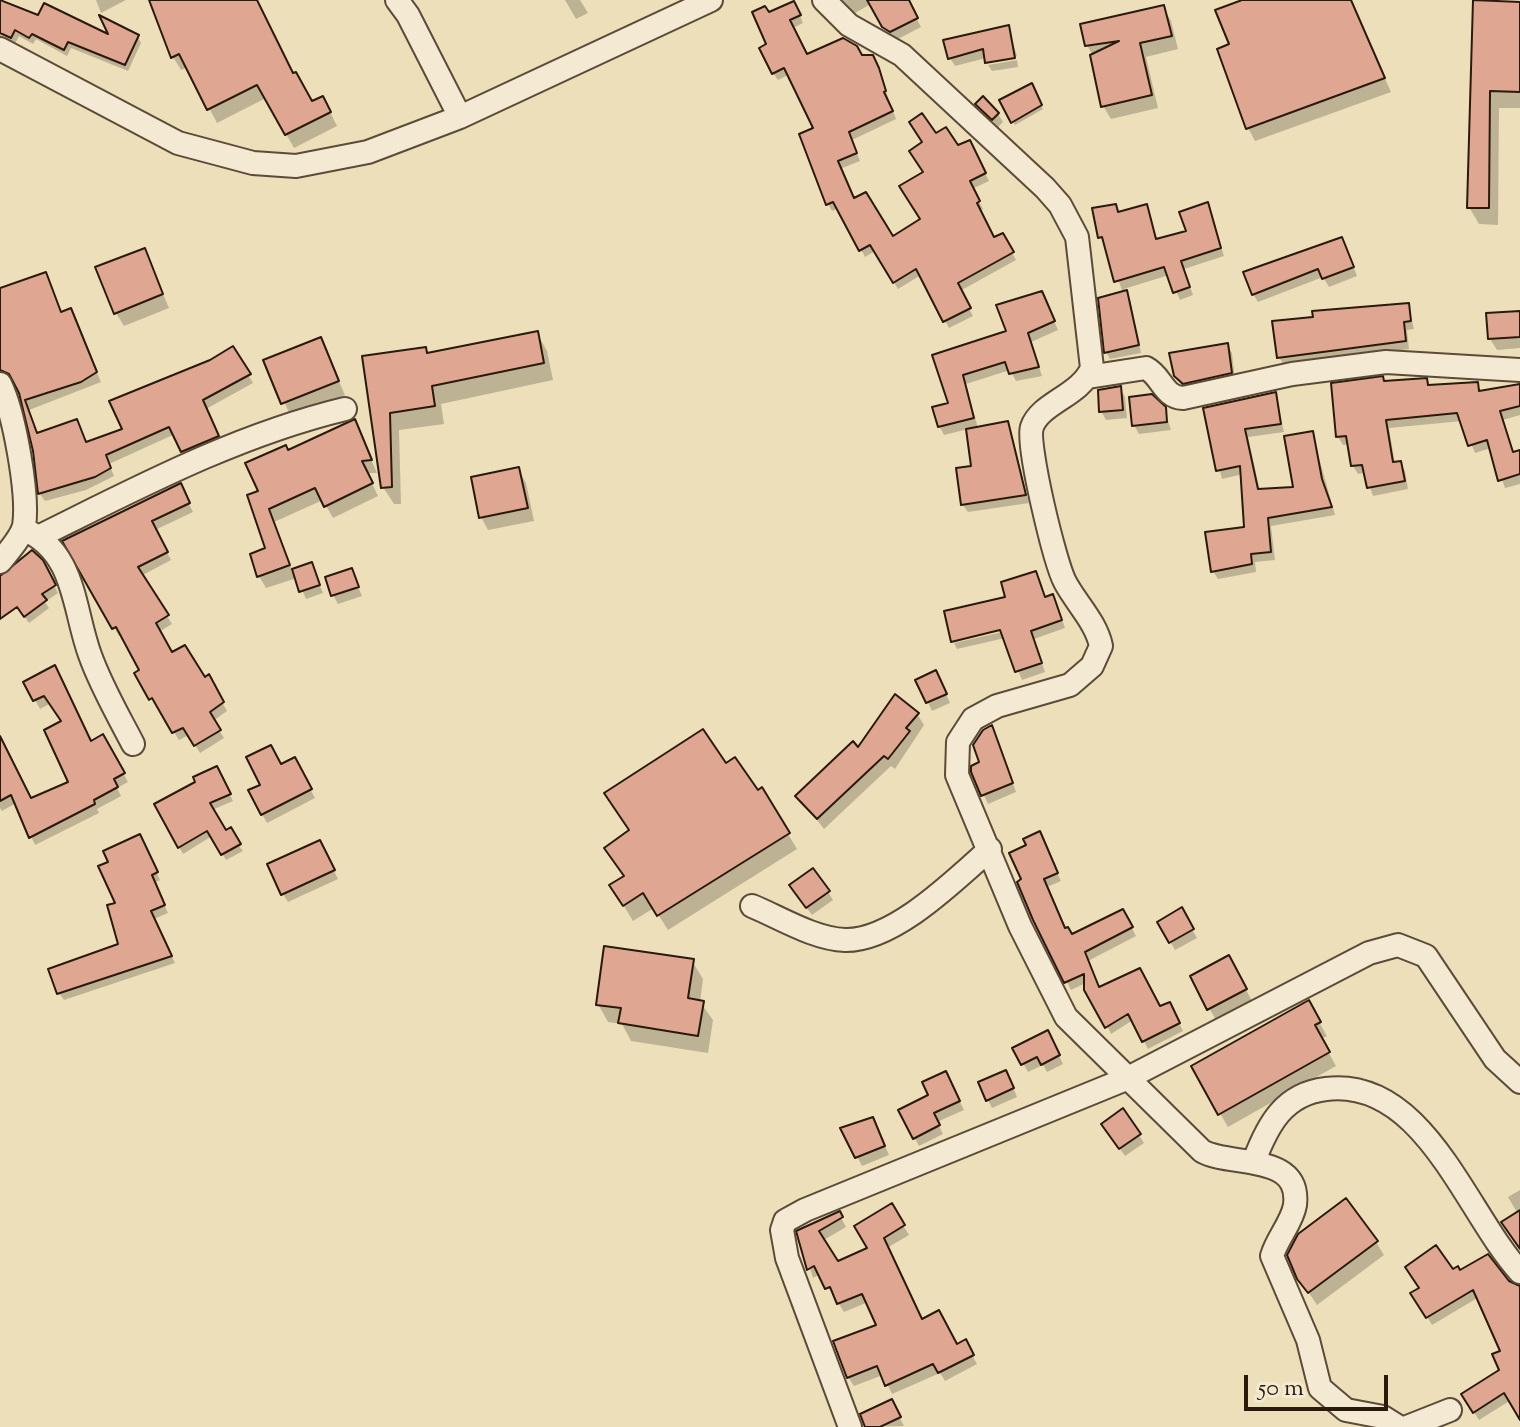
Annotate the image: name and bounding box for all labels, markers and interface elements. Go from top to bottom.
scale bar [1248,1359,1392,1409]
text: 50 m [1258,1372,1304,1406]

